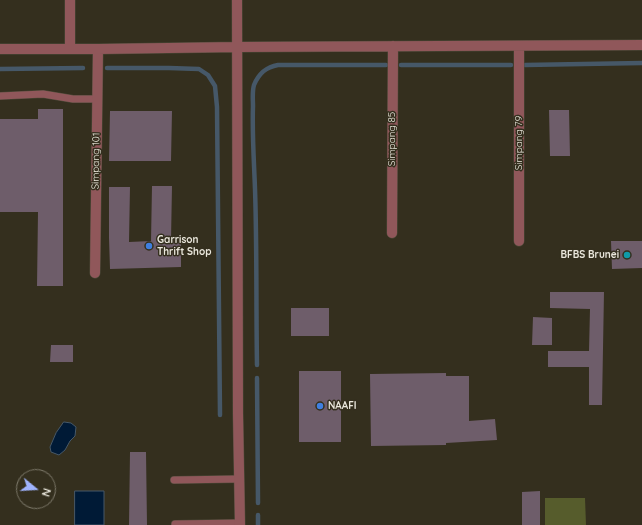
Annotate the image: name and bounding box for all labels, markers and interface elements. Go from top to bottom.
street label: Simpang 85 [386,112,398,166]
street label: Simpang 79 [513,116,525,170]
street label: Simpang 101 [90,132,102,190]
place label: Garrison Thrift Shop [157,234,211,258]
marker: Garrison Thrift Shop [144,241,154,251]
place label: BFBS Brunei [561,249,619,261]
marker: BFBS Brunei [622,250,632,260]
place label: NAAFI [328,400,356,412]
marker: NAAFI [315,401,325,411]
north arrow [16,469,56,509]
text: N [39,486,54,498]

